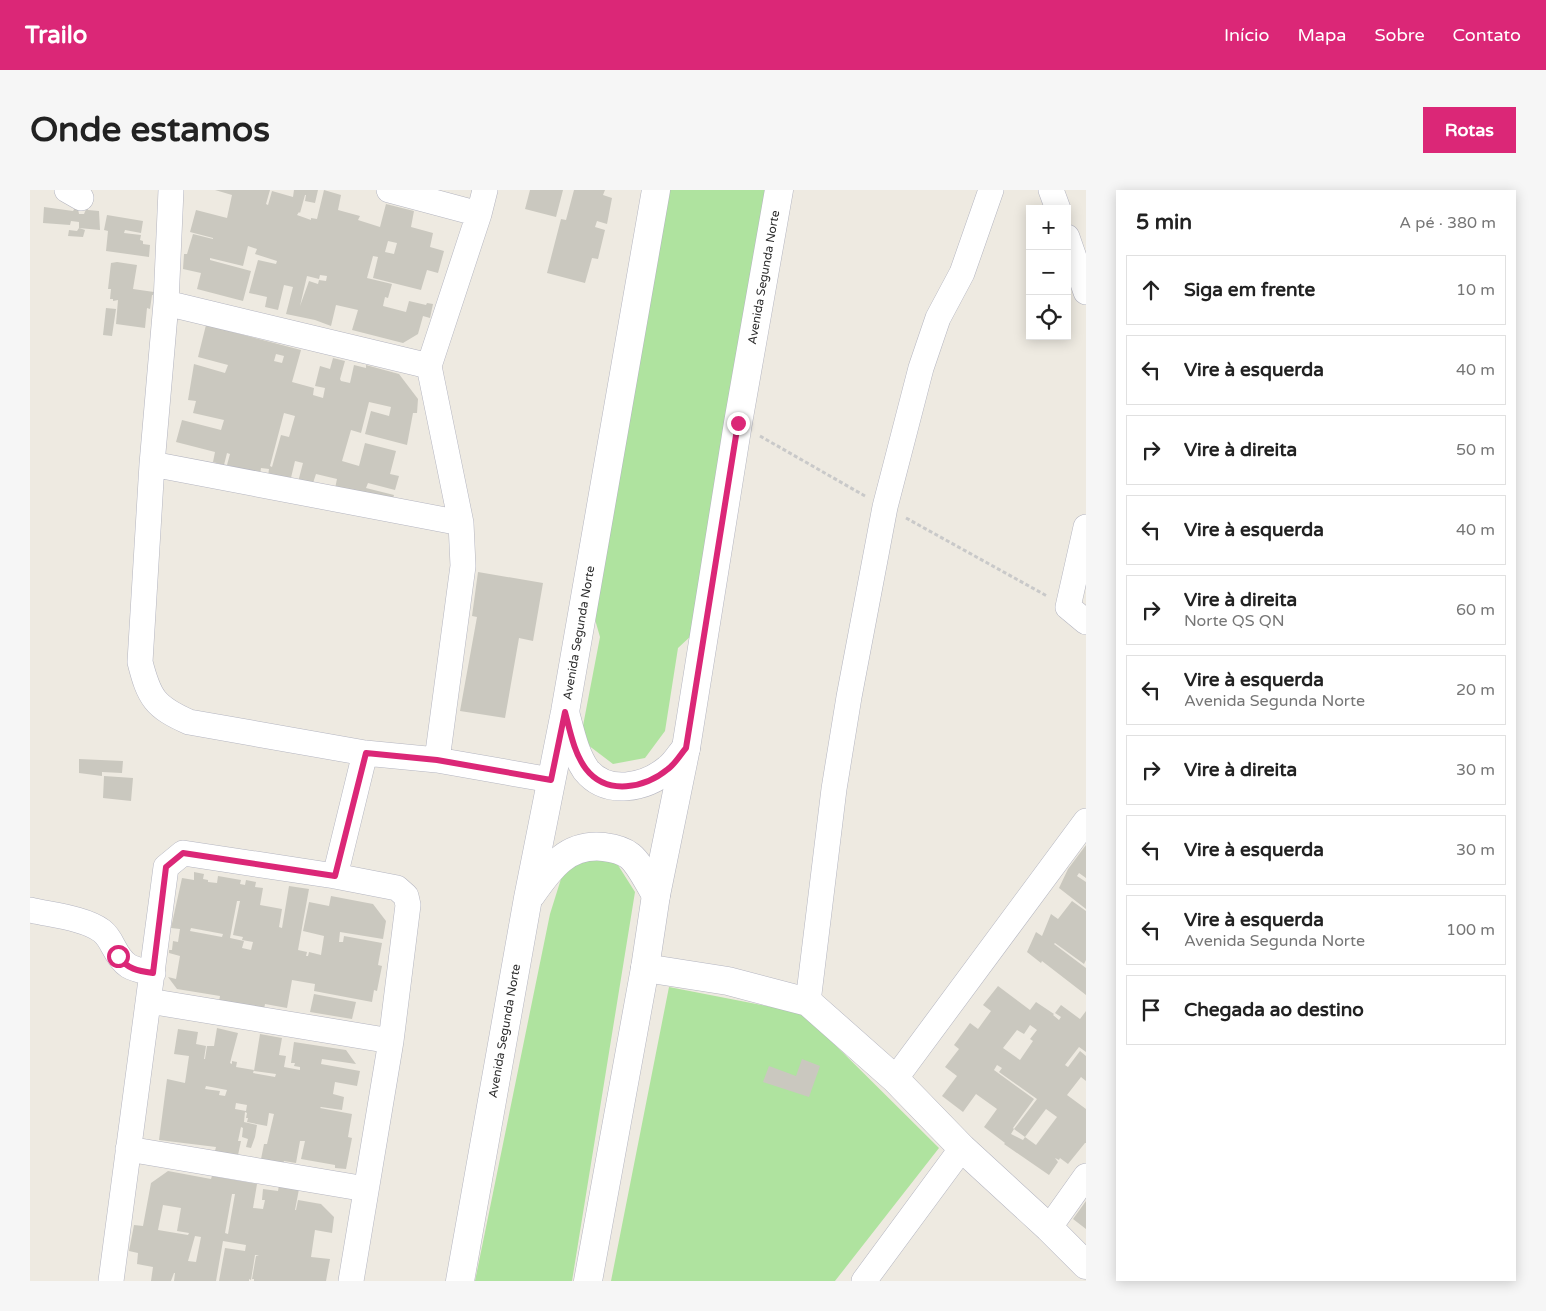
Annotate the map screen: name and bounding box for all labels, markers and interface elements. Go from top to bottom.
text: Trailo [25,21,87,50]
text: Início [1224,24,1269,46]
text: Mapa [1297,24,1346,46]
text: Sobre [1374,24,1425,46]
text: Contato [1453,24,1521,46]
button: Rotas [1423,107,1516,153]
text: Onde estamos [30,109,270,151]
map controls [1026,205,1071,340]
button: + [1026,205,1071,250]
street label: Avenida Segunda Norte [745,209,782,346]
text: 5 min [1136,210,1192,235]
text: A pé · 380 m [1399,213,1496,233]
button: − [1026,250,1071,295]
icon: ahead [1137,276,1165,304]
text: Siga em frente [1184,279,1315,301]
text: 10 m [1456,280,1495,300]
button: locate [1026,295,1071,340]
icon: left [1137,356,1165,384]
text: Vire à esquerda [1184,359,1324,381]
text: 40 m [1456,360,1495,380]
route end [727,412,750,435]
icon: right [1137,436,1165,464]
text: Vire à direita [1184,439,1297,461]
text: 50 m [1456,440,1495,460]
icon: left [1137,516,1165,544]
text: Vire à esquerda [1184,519,1324,541]
text: 40 m [1456,520,1495,540]
street label: Avenida Segunda Norte [560,564,597,701]
text: Vire à direita [1184,589,1297,611]
icon: right [1137,596,1165,624]
text: 60 m [1456,600,1495,620]
text: Norte QS QN [1184,611,1285,631]
text: Vire à esquerda [1184,669,1324,691]
icon: left [1137,676,1165,704]
text: 20 m [1456,680,1495,700]
text: Avenida Segunda Norte [1184,691,1365,711]
icon: right [1137,756,1165,784]
text: Vire à direita [1184,759,1297,781]
text: 30 m [1456,760,1495,780]
icon: left [1137,836,1165,864]
text: Vire à esquerda [1184,839,1324,861]
text: 30 m [1456,840,1495,860]
text: Vire à esquerda [1184,909,1324,931]
icon: left [1137,916,1165,944]
text: 100 m [1446,920,1495,940]
text: Avenida Segunda Norte [1184,931,1365,951]
route start [107,945,130,968]
street label: Avenida Segunda Norte [486,963,523,1099]
icon: arrive [1137,996,1165,1024]
text: Chegada ao destino [1184,999,1364,1021]

